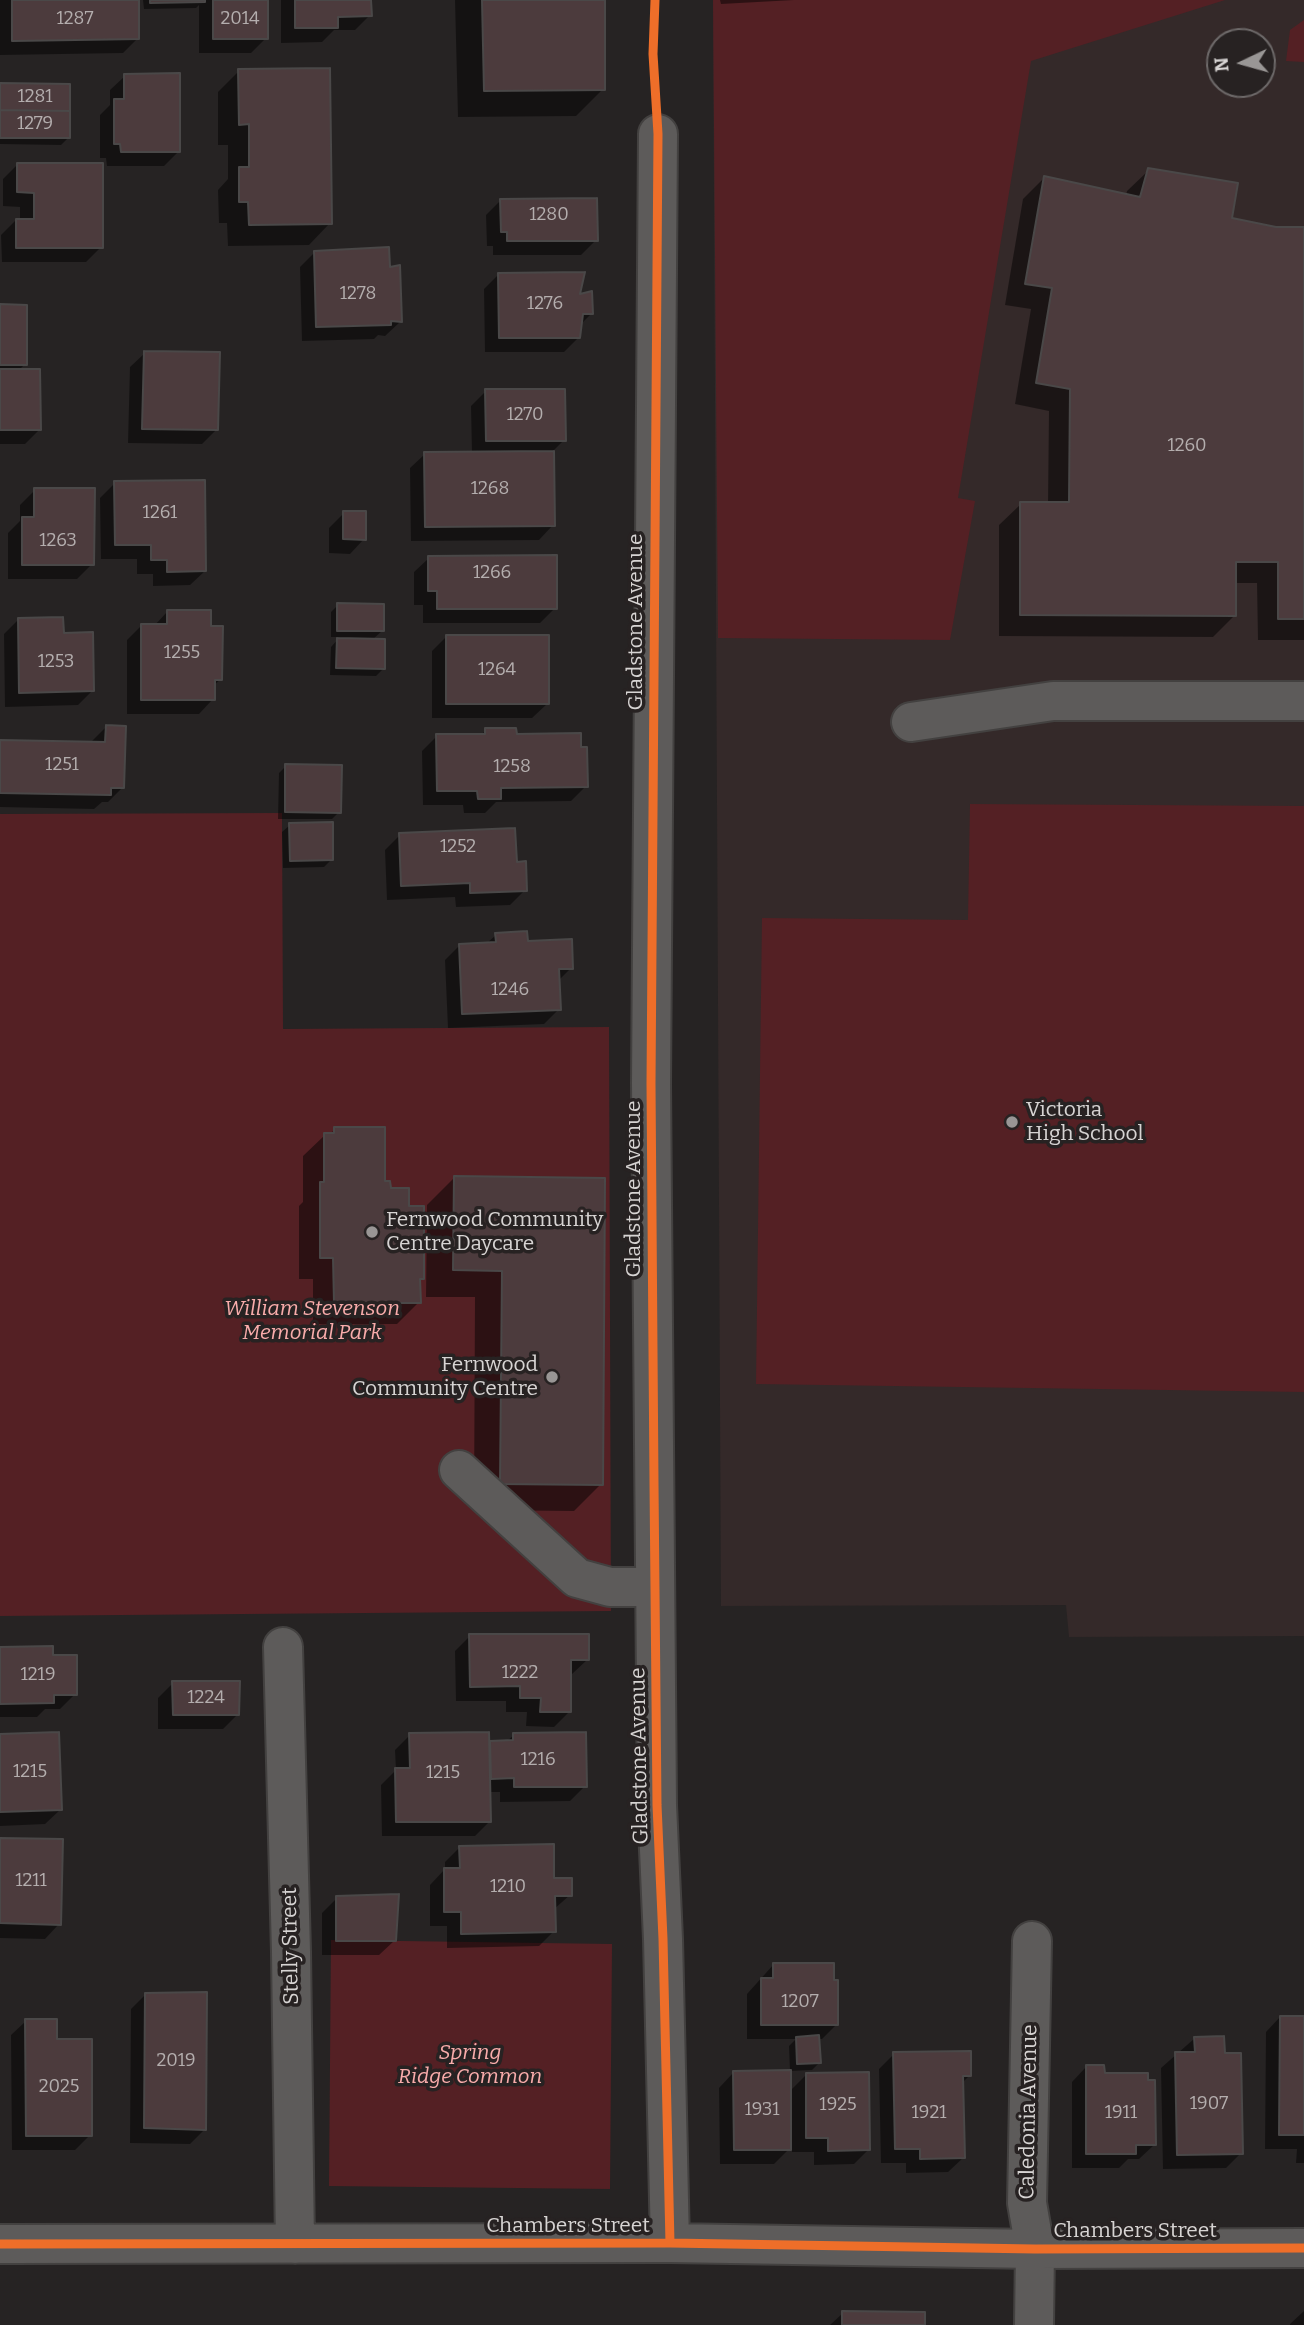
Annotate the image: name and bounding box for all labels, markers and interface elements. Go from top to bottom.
house number: 1287 [57,8,93,30]
house number: 2014 [220,8,260,30]
north arrow [1206,28,1276,98]
text: N [1209,56,1234,73]
house number: 1281 [17,86,53,108]
house number: 1279 [17,113,53,135]
house number: 1280 [529,204,569,226]
house number: 1278 [340,283,376,305]
house number: 1276 [527,293,563,315]
house number: 1270 [506,404,544,426]
house number: 1260 [1167,435,1207,457]
house number: 1268 [471,478,509,500]
house number: 1261 [143,502,177,524]
house number: 1263 [39,530,77,552]
street label: Gladstone Avenue [623,533,649,711]
house number: 1266 [473,562,511,584]
house number: 1255 [164,642,200,664]
house number: 1253 [38,651,74,673]
house number: 1264 [478,659,516,681]
house number: 1251 [45,754,79,776]
house number: 1258 [493,756,531,778]
house number: 1252 [440,836,476,858]
house number: 1246 [491,979,529,1001]
place label: Victoria High School [1026,1097,1144,1147]
street label: Gladstone Avenue [621,1100,647,1278]
marker: Victoria High School [1004,1114,1020,1130]
place label: Fernwood Community Centre Daycare [386,1207,603,1257]
marker: Fernwood Community Centre Daycare [364,1224,380,1240]
park label: William Stevenson Memorial Park [224,1296,400,1346]
place label: Fernwood Community Centre [352,1352,538,1402]
marker: Fernwood Community Centre [544,1369,560,1385]
house number: 1222 [502,1662,538,1684]
house number: 1219 [21,1664,55,1686]
street label: Gladstone Avenue [626,1667,654,1845]
house number: 1224 [187,1687,225,1709]
house number: 1216 [521,1749,555,1771]
house number: 1215 [13,1761,47,1783]
house number: 1215 [426,1762,460,1784]
house number: 1211 [15,1870,47,1892]
house number: 1210 [490,1876,526,1898]
street label: Stelly Street [277,1887,305,2005]
house number: 1207 [781,1991,819,2013]
street label: Caledonia Avenue [1015,2024,1043,2200]
park label: Spring Ridge Common [398,2040,542,2090]
house number: 2019 [156,2050,196,2072]
house number: 2025 [39,2076,79,2098]
house number: 1907 [1190,2093,1228,2115]
house number: 1925 [819,2094,857,2116]
house number: 1931 [744,2099,780,2121]
house number: 1921 [912,2102,946,2124]
house number: 1911 [1105,2102,1137,2124]
street label: Chambers Street [486,2213,650,2239]
street label: Chambers Street [1053,2218,1217,2244]

